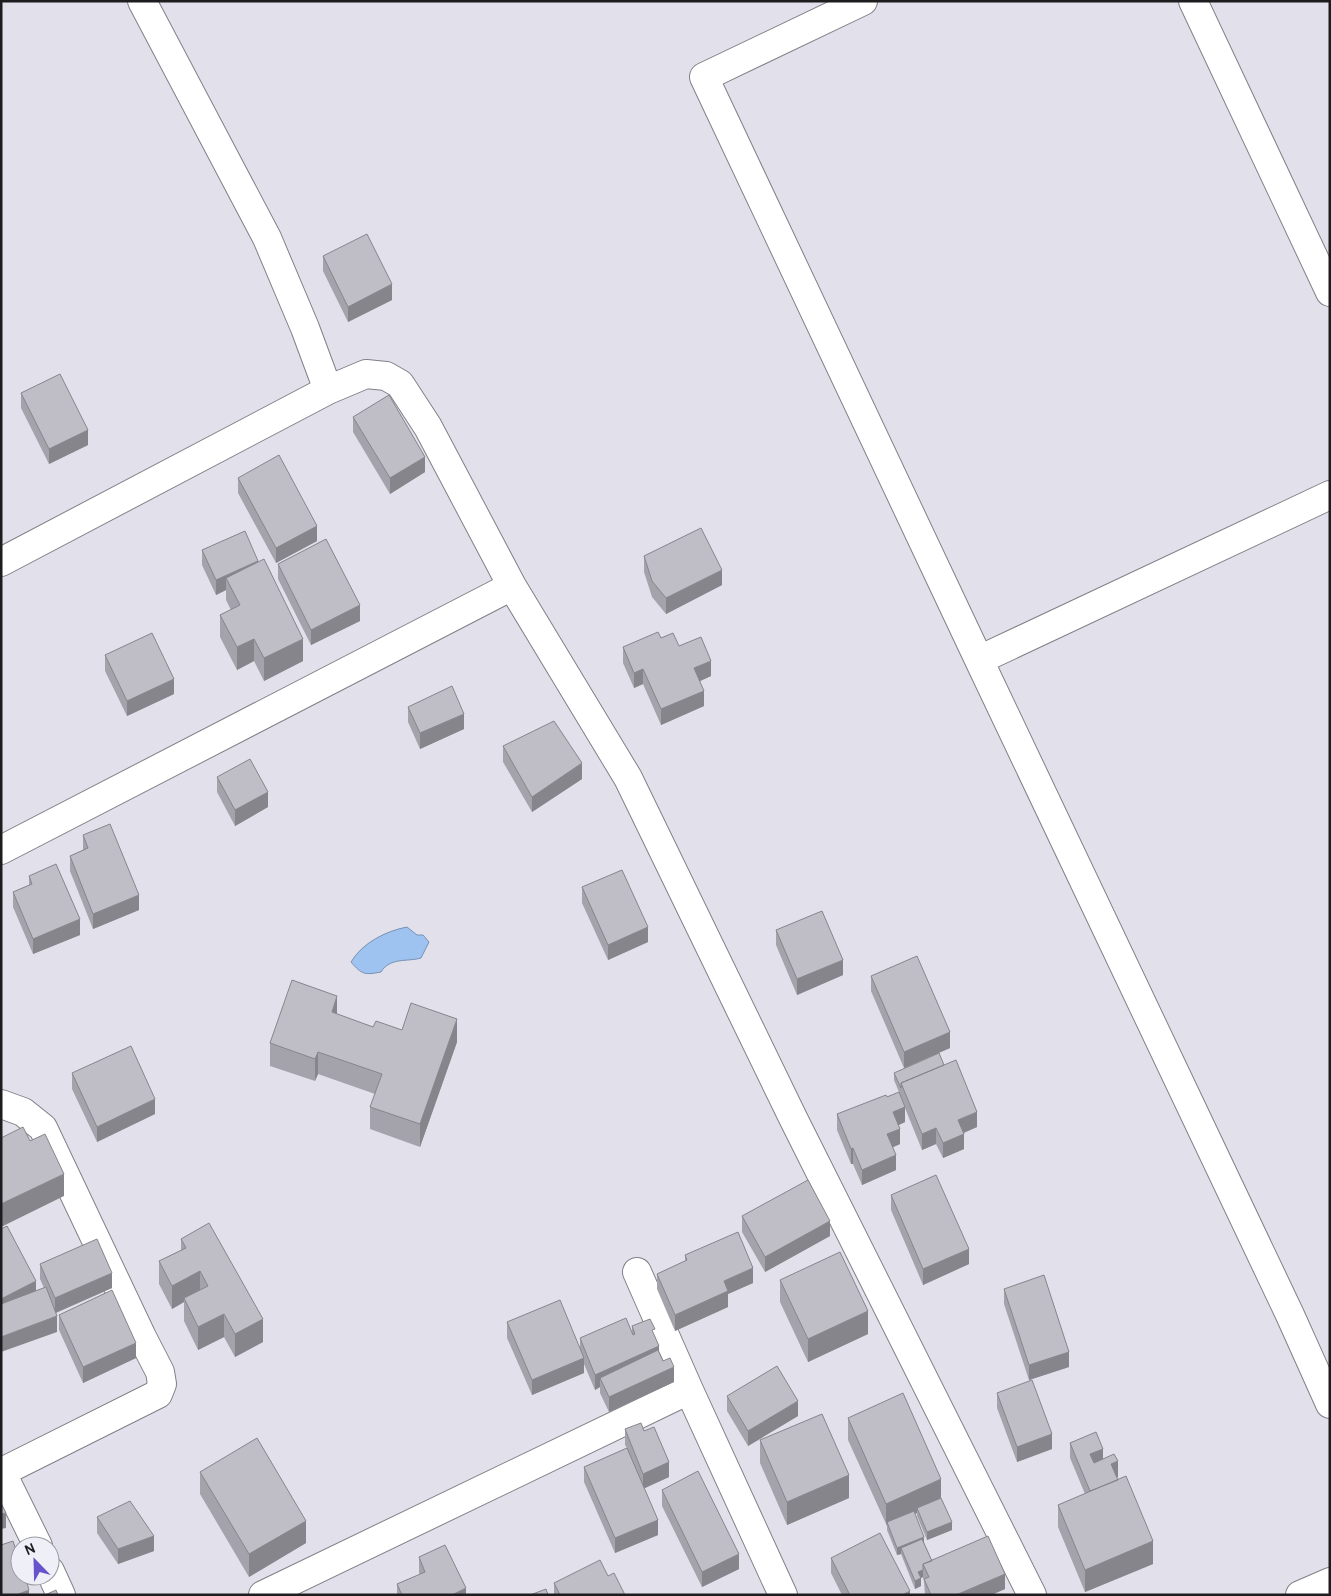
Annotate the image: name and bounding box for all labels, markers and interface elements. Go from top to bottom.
north arrow [10,1536,60,1586]
text: N [22,1539,38,1559]

